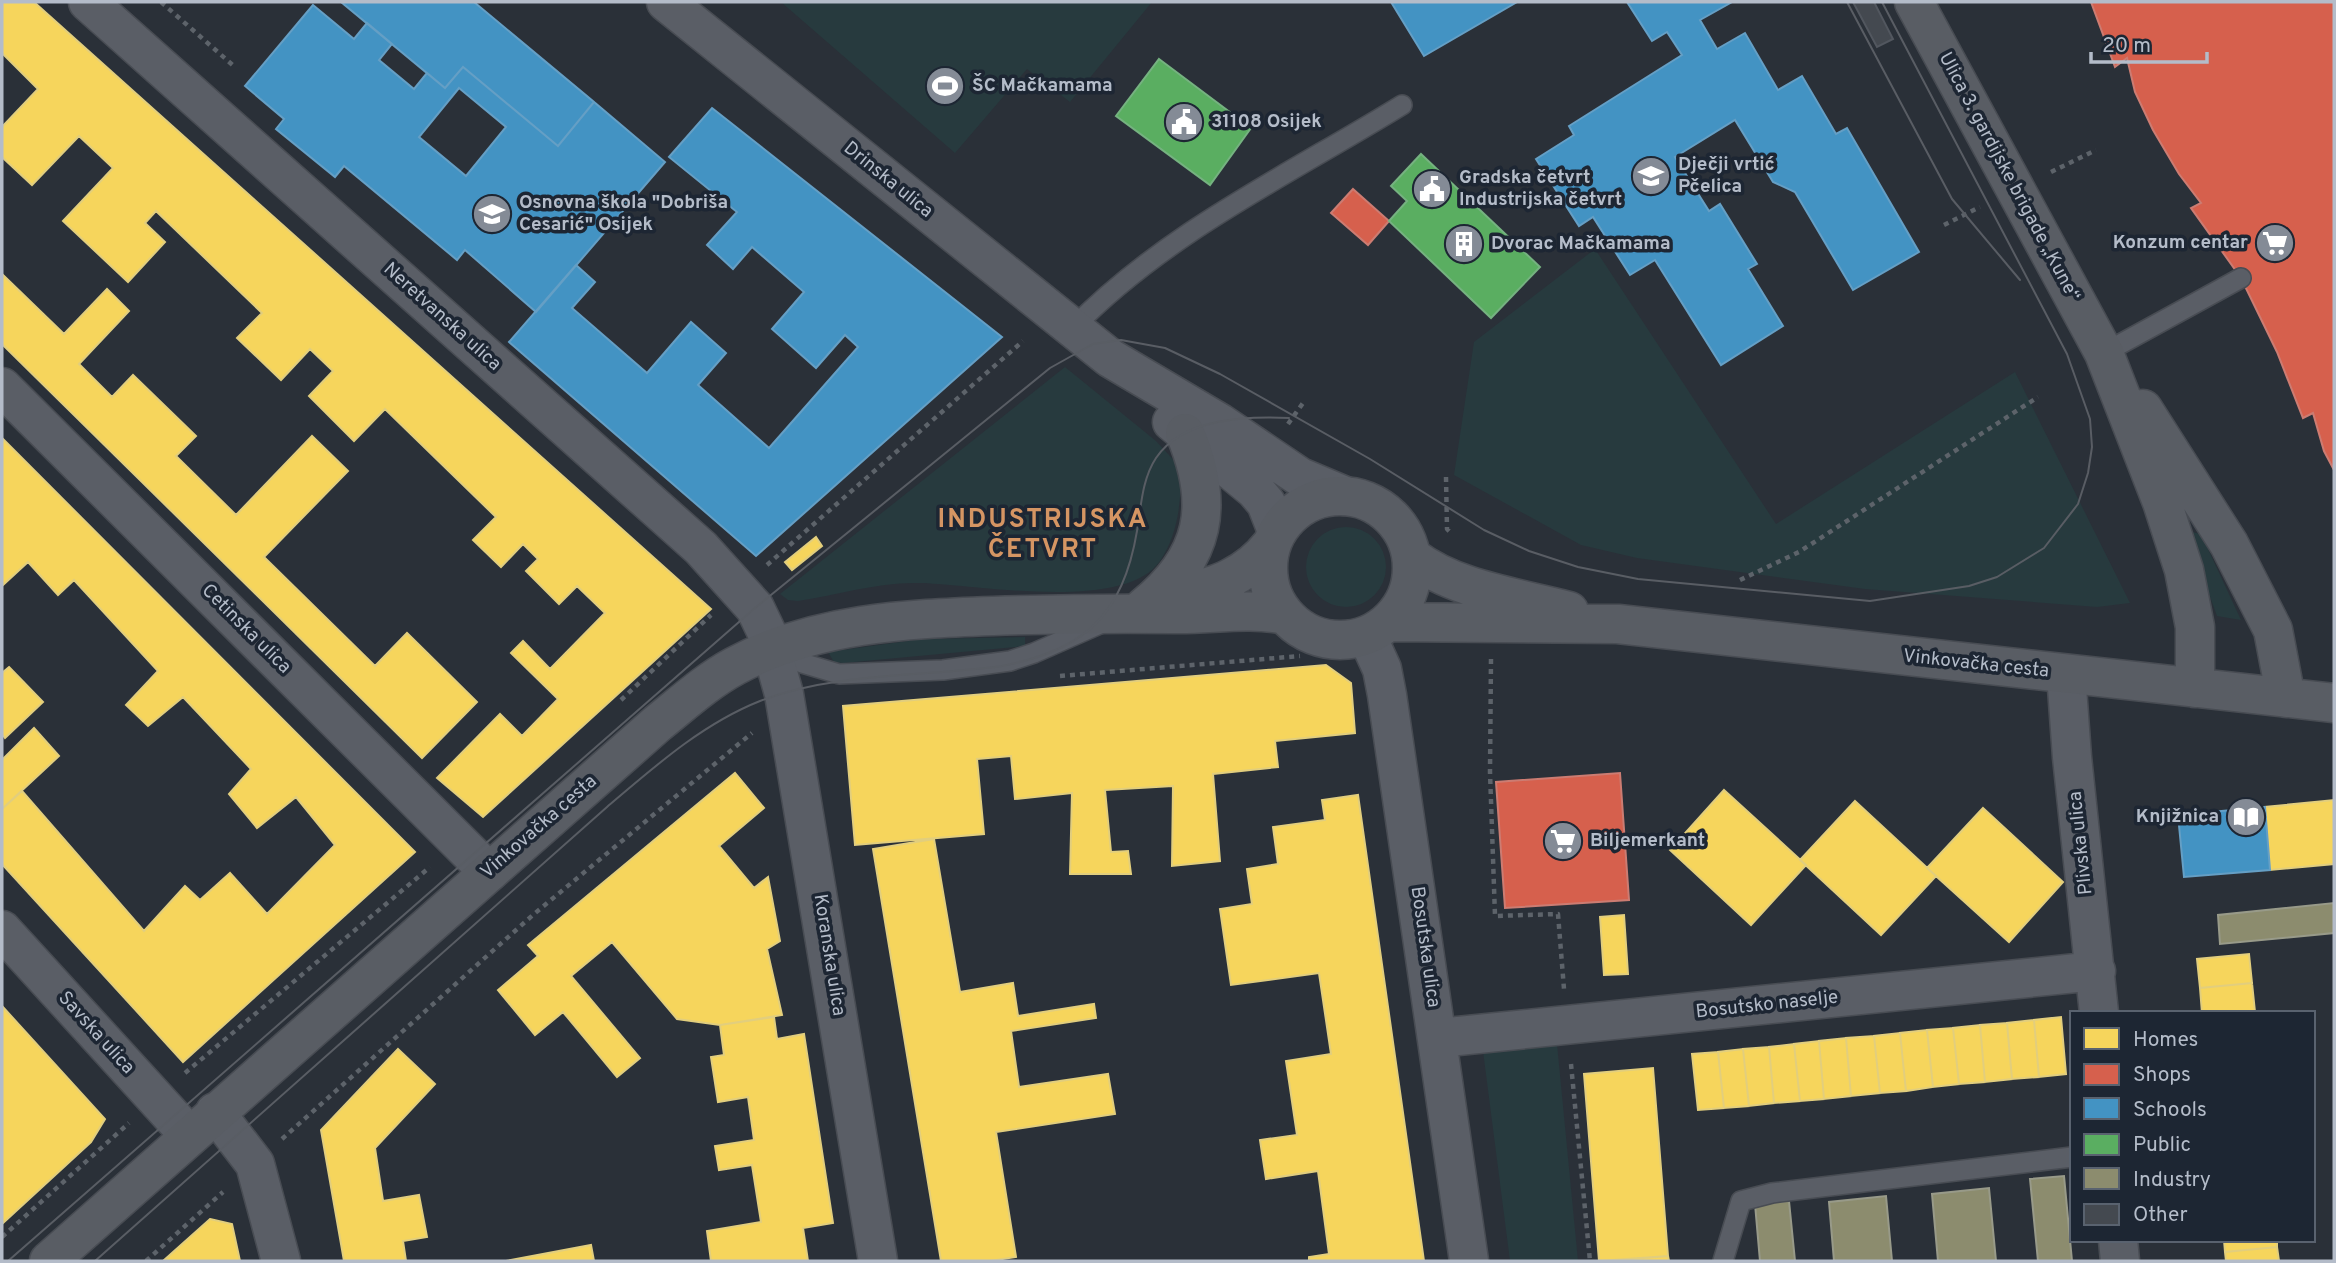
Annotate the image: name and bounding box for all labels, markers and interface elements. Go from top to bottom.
scale bar [2091,21,2206,65]
text: 20 m [2102,33,2151,60]
street label: Ulica 3. gardijske brigade „Kune“ [1933,48,2085,306]
sports icon: ŠC Mačkamama [924,65,966,107]
place label: ŠC Mačkamama [972,73,1113,98]
public building icon: 31108 Osijek [1163,101,1205,143]
place label: 31108 Osijek [1211,110,1322,134]
street label: Drinska ulica [838,136,938,224]
place label: Dječji vrtić Pčelica [1678,153,1775,199]
school or university icon: Dječji vrtić Pčelica [1630,155,1672,197]
place label: Gradska četvrt Industrijska četvrt [1459,166,1622,212]
public building icon: Gradska četvrt Industrijska četvrt [1411,168,1453,210]
place label: Osnovna škola "Dobriša Cesarić" Osijek [519,191,728,237]
school or university icon: Osnovna škola "Dobriša Cesarić" Osijek [471,193,513,235]
supermarket icon: Konzum centar [2254,222,2296,264]
building icon: Dvorac Mačkamama [1443,223,1485,265]
place label: Konzum centar [2113,231,2248,255]
place label: Dvorac Mačkamama [1491,232,1671,256]
street label: Neretvanska ulica [378,258,506,376]
district label: INDUSTRIJSKA ČETVRT [938,504,1148,567]
street label: Cetinska ulica [196,579,296,679]
street label: Vinkovačka cesta [1902,644,2050,684]
street label: Vinkovačka cesta [476,770,602,884]
street label: Plivska ulica [2064,790,2098,896]
library icon: Knjižnica [2225,796,2267,838]
place label: Knjižnica [2136,805,2219,829]
supermarket icon: Biljemerkant [1542,820,1584,862]
place label: Biljemerkant [1590,829,1705,853]
street label: Bosutska ulica [1405,885,1445,1009]
street label: Koranska ulica [808,892,850,1018]
street label: Bosutsko naselje [1694,986,1840,1024]
street label: Savska ulica [52,987,140,1079]
legend [2070,1011,2315,1242]
text: Homes [2133,1027,2198,1054]
text: Shops [2133,1062,2191,1089]
text: Schools [2133,1097,2207,1124]
text: Public [2133,1132,2191,1159]
text: Industry [2133,1167,2211,1194]
text: Other [2133,1202,2188,1229]

